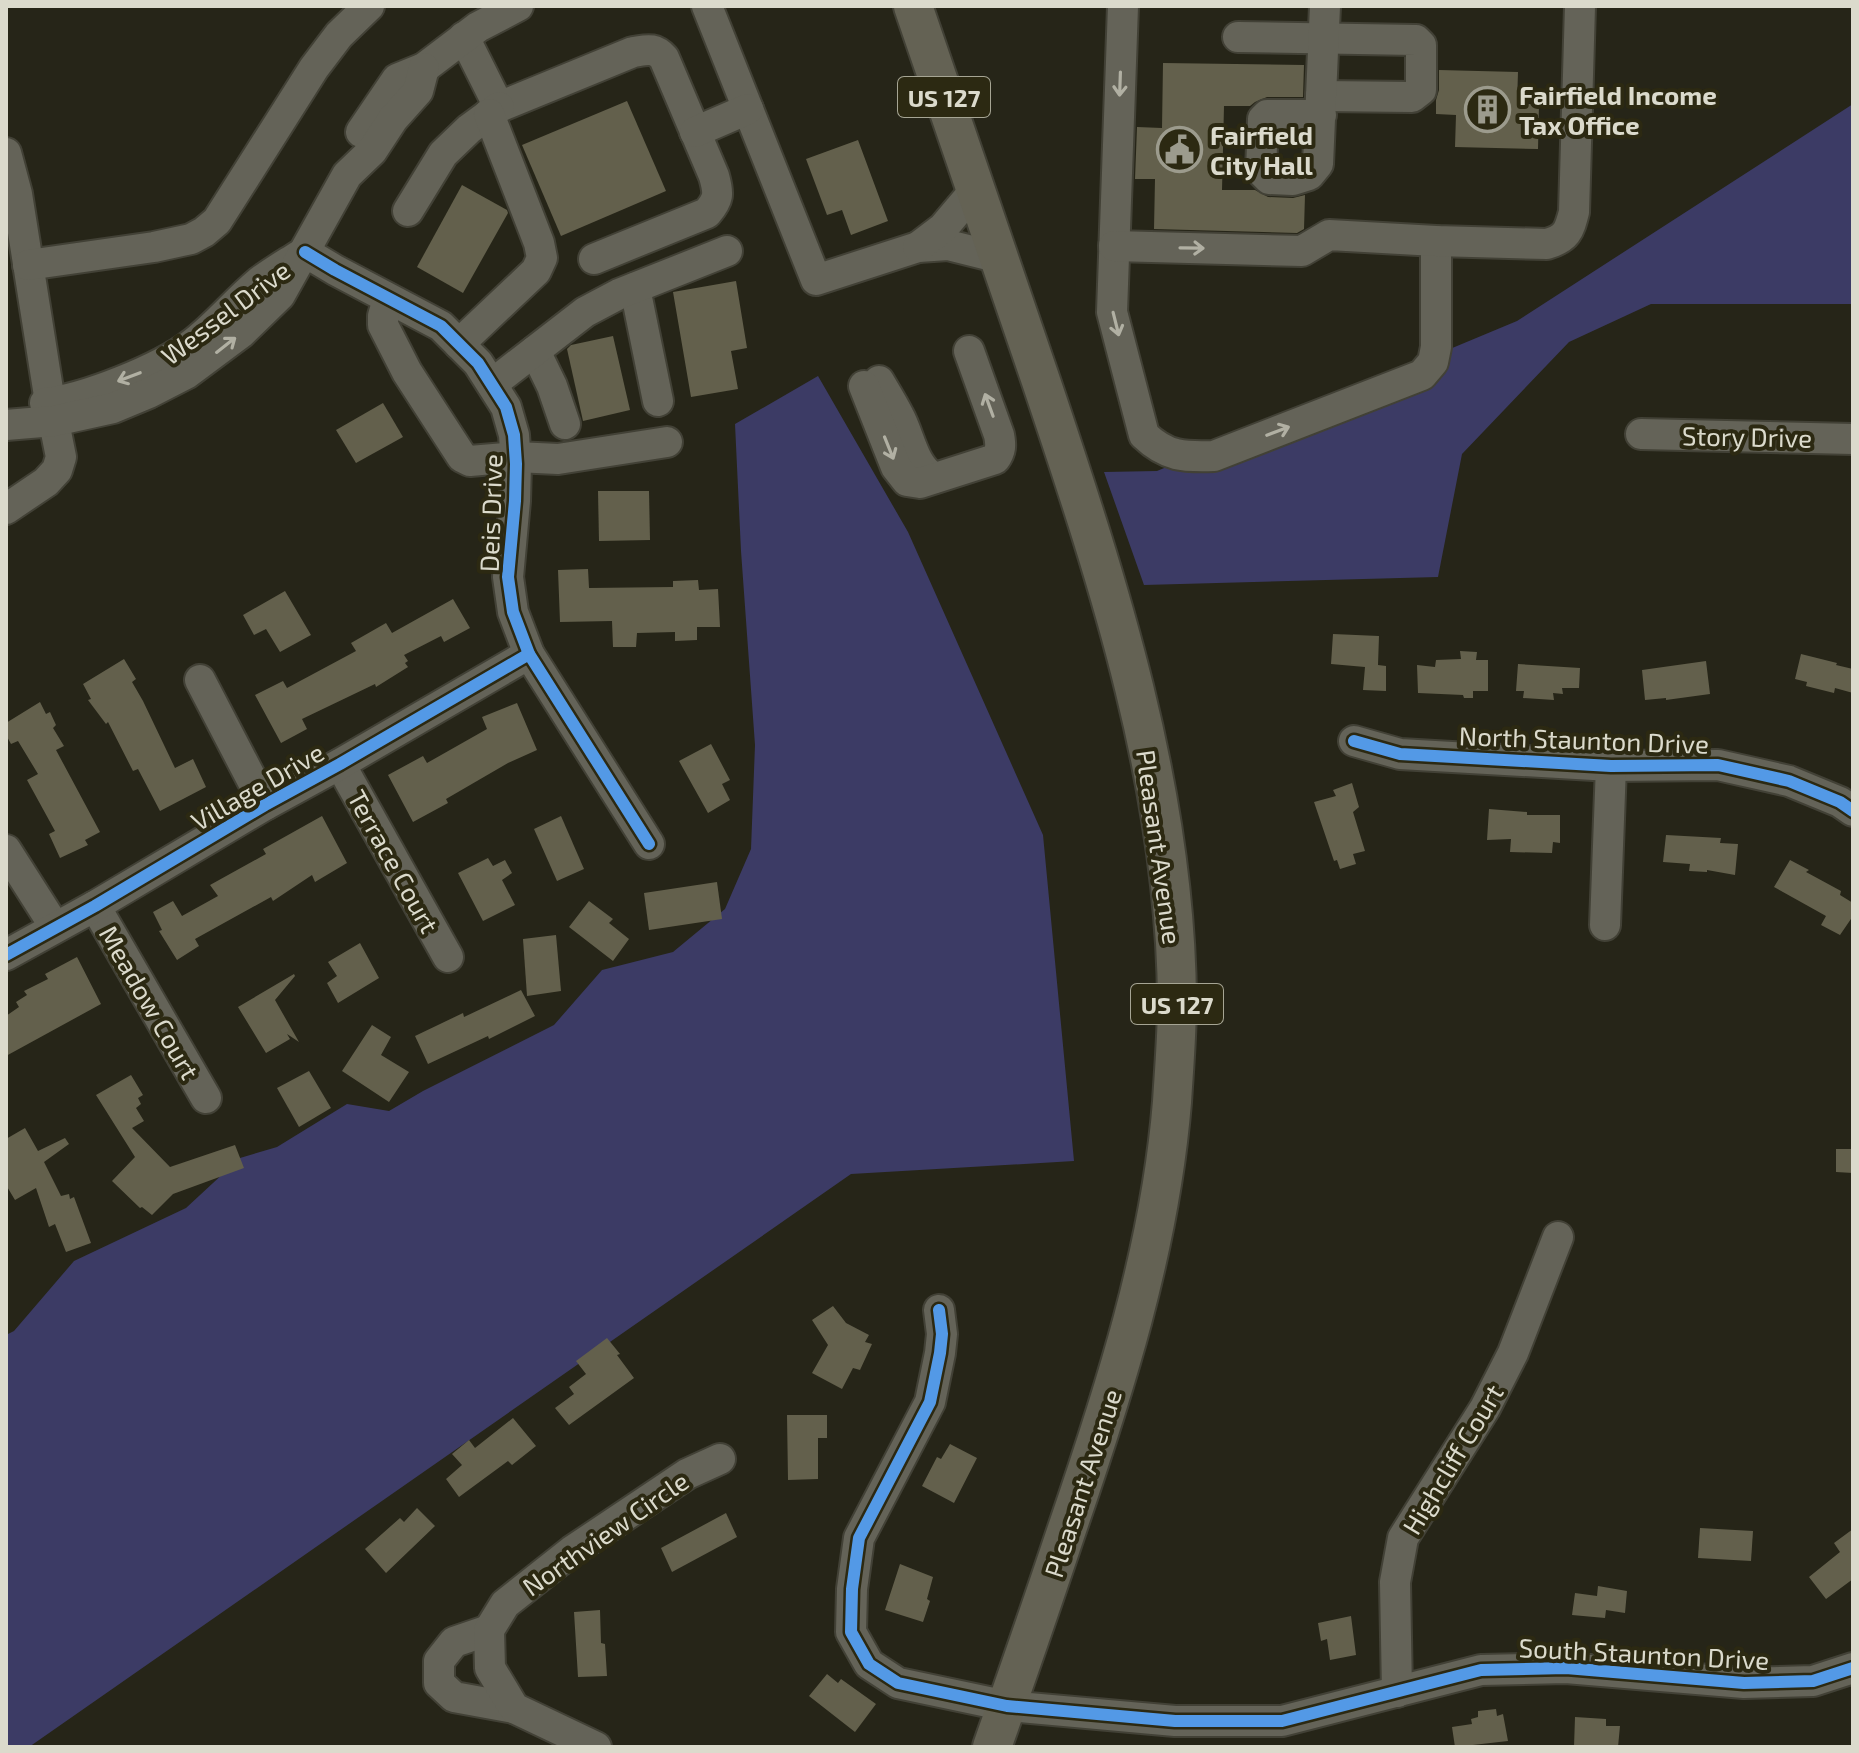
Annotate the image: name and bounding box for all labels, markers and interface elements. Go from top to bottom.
one-way arrow [1112,70,1128,97]
road number: US 127 [898,77,990,117]
place label: Fairfield Income Tax Office [1519,79,1717,140]
building icon: Fairfield Income Tax Office [1464,85,1512,133]
place label: Fairfield City Hall [1210,119,1313,181]
public building icon: Fairfield City Hall [1155,125,1203,173]
one-way arrow [1178,241,1205,256]
street label: Wessel Drive [155,254,295,370]
one-way arrow [1109,310,1124,336]
one-way arrow [215,336,236,354]
one-way arrow [117,371,142,385]
one-way arrow [980,393,995,418]
street label: Story Drive [1682,419,1812,453]
one-way arrow [1265,423,1290,437]
one-way arrow [882,435,897,460]
street label: Deis Drive [472,453,508,573]
street label: North Staunton Drive [1458,719,1710,759]
street label: Village Drive [185,736,329,836]
street label: Pleasant Avenue [1131,748,1189,946]
street label: Terrace Court [342,784,446,938]
street label: Meadow Court [94,920,206,1084]
road number: US 127 [1131,984,1223,1024]
street label: Highcliff Court [1395,1378,1509,1540]
street label: Pleasant Avenue [1037,1385,1127,1581]
street label: Northview Circle [516,1464,694,1602]
street label: South Staunton Drive [1518,1631,1770,1675]

